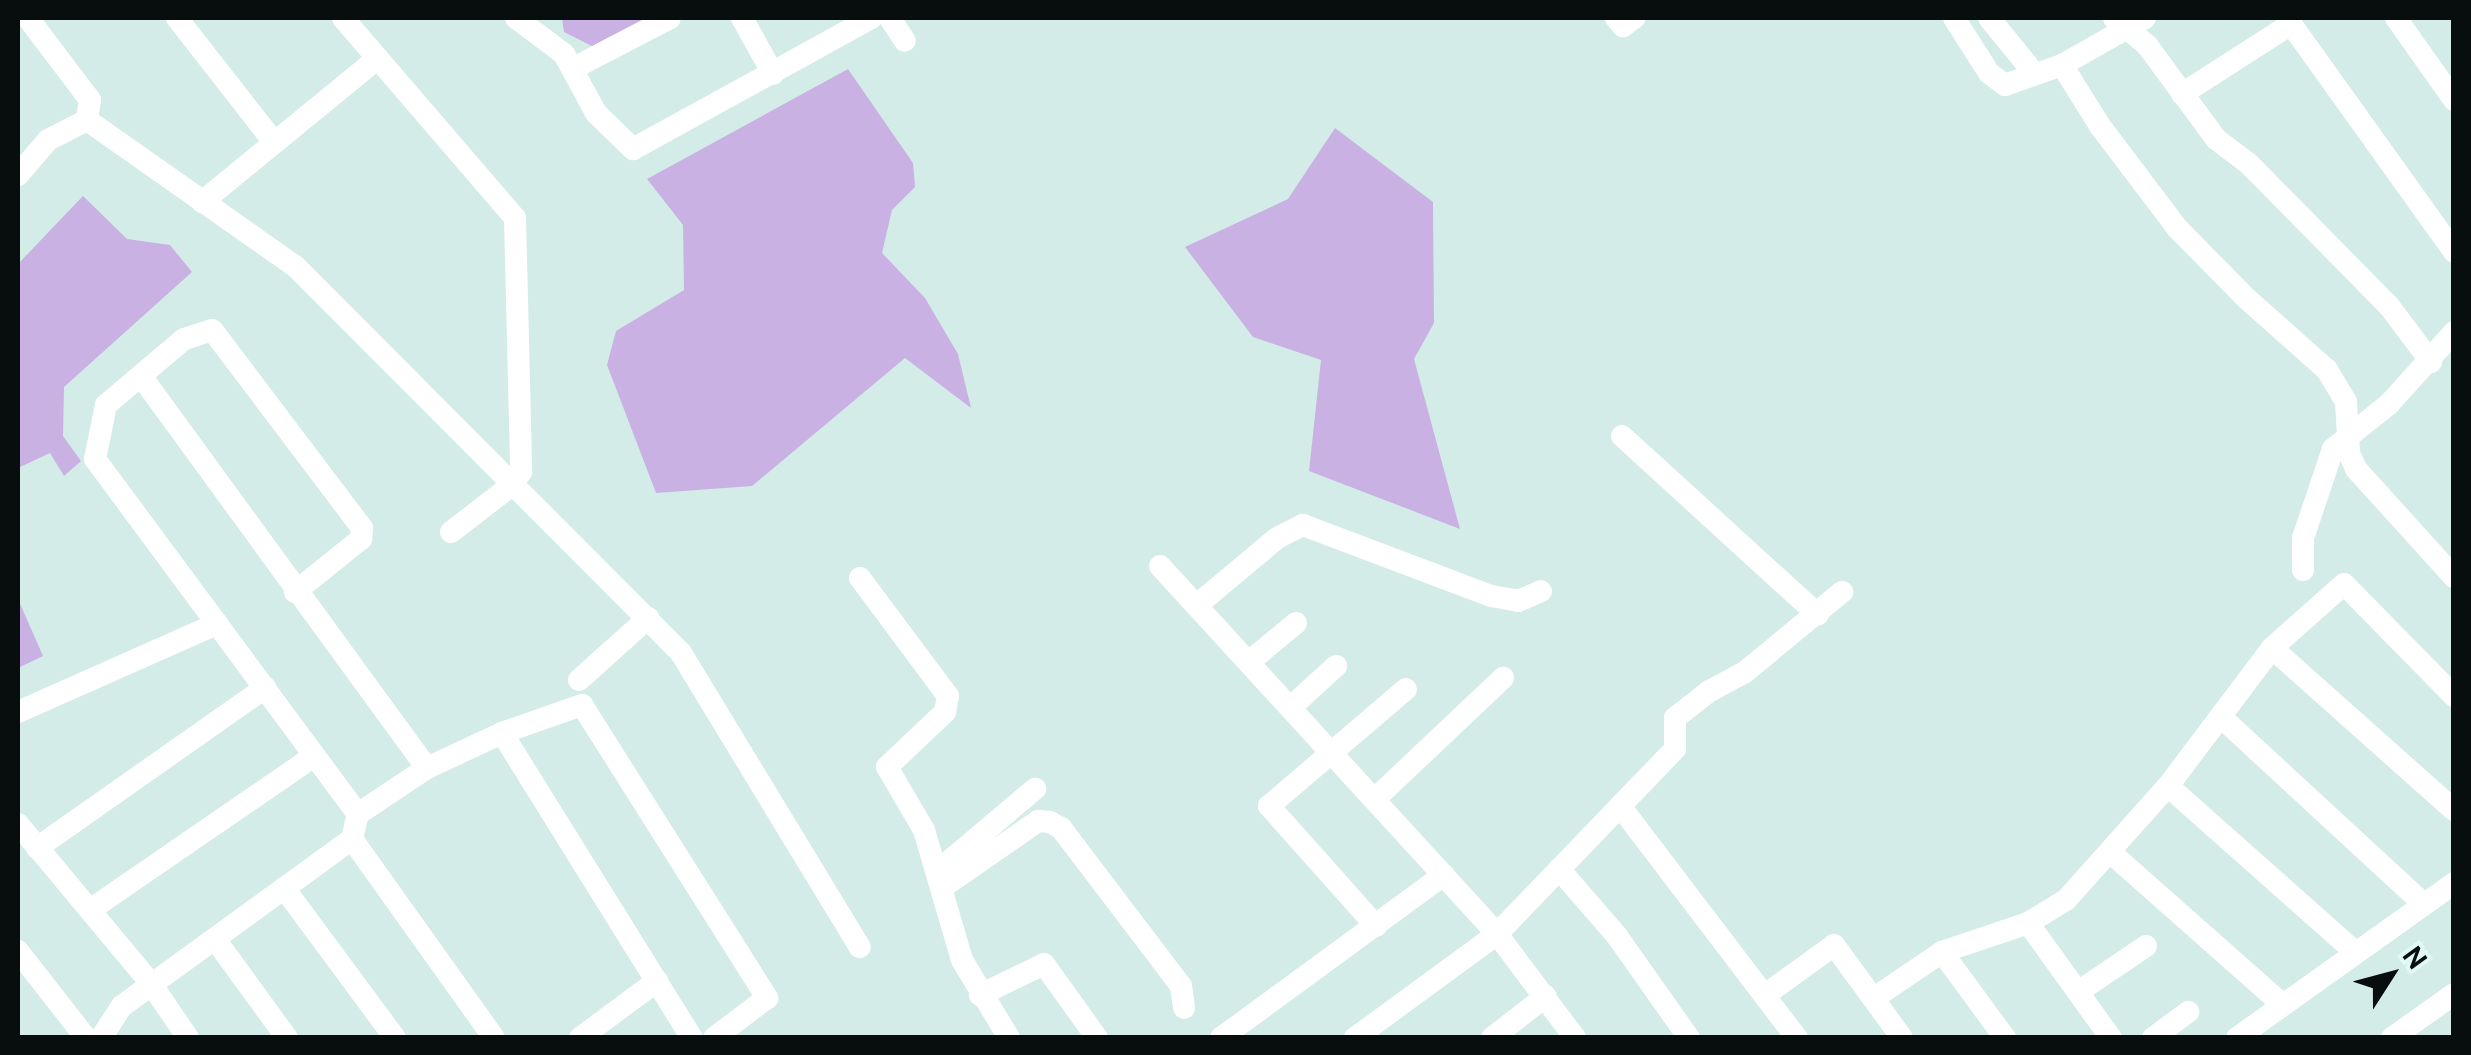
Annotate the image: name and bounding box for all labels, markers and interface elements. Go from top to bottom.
north arrow [2341,925,2441,1025]
text: N [2396,939,2435,975]

